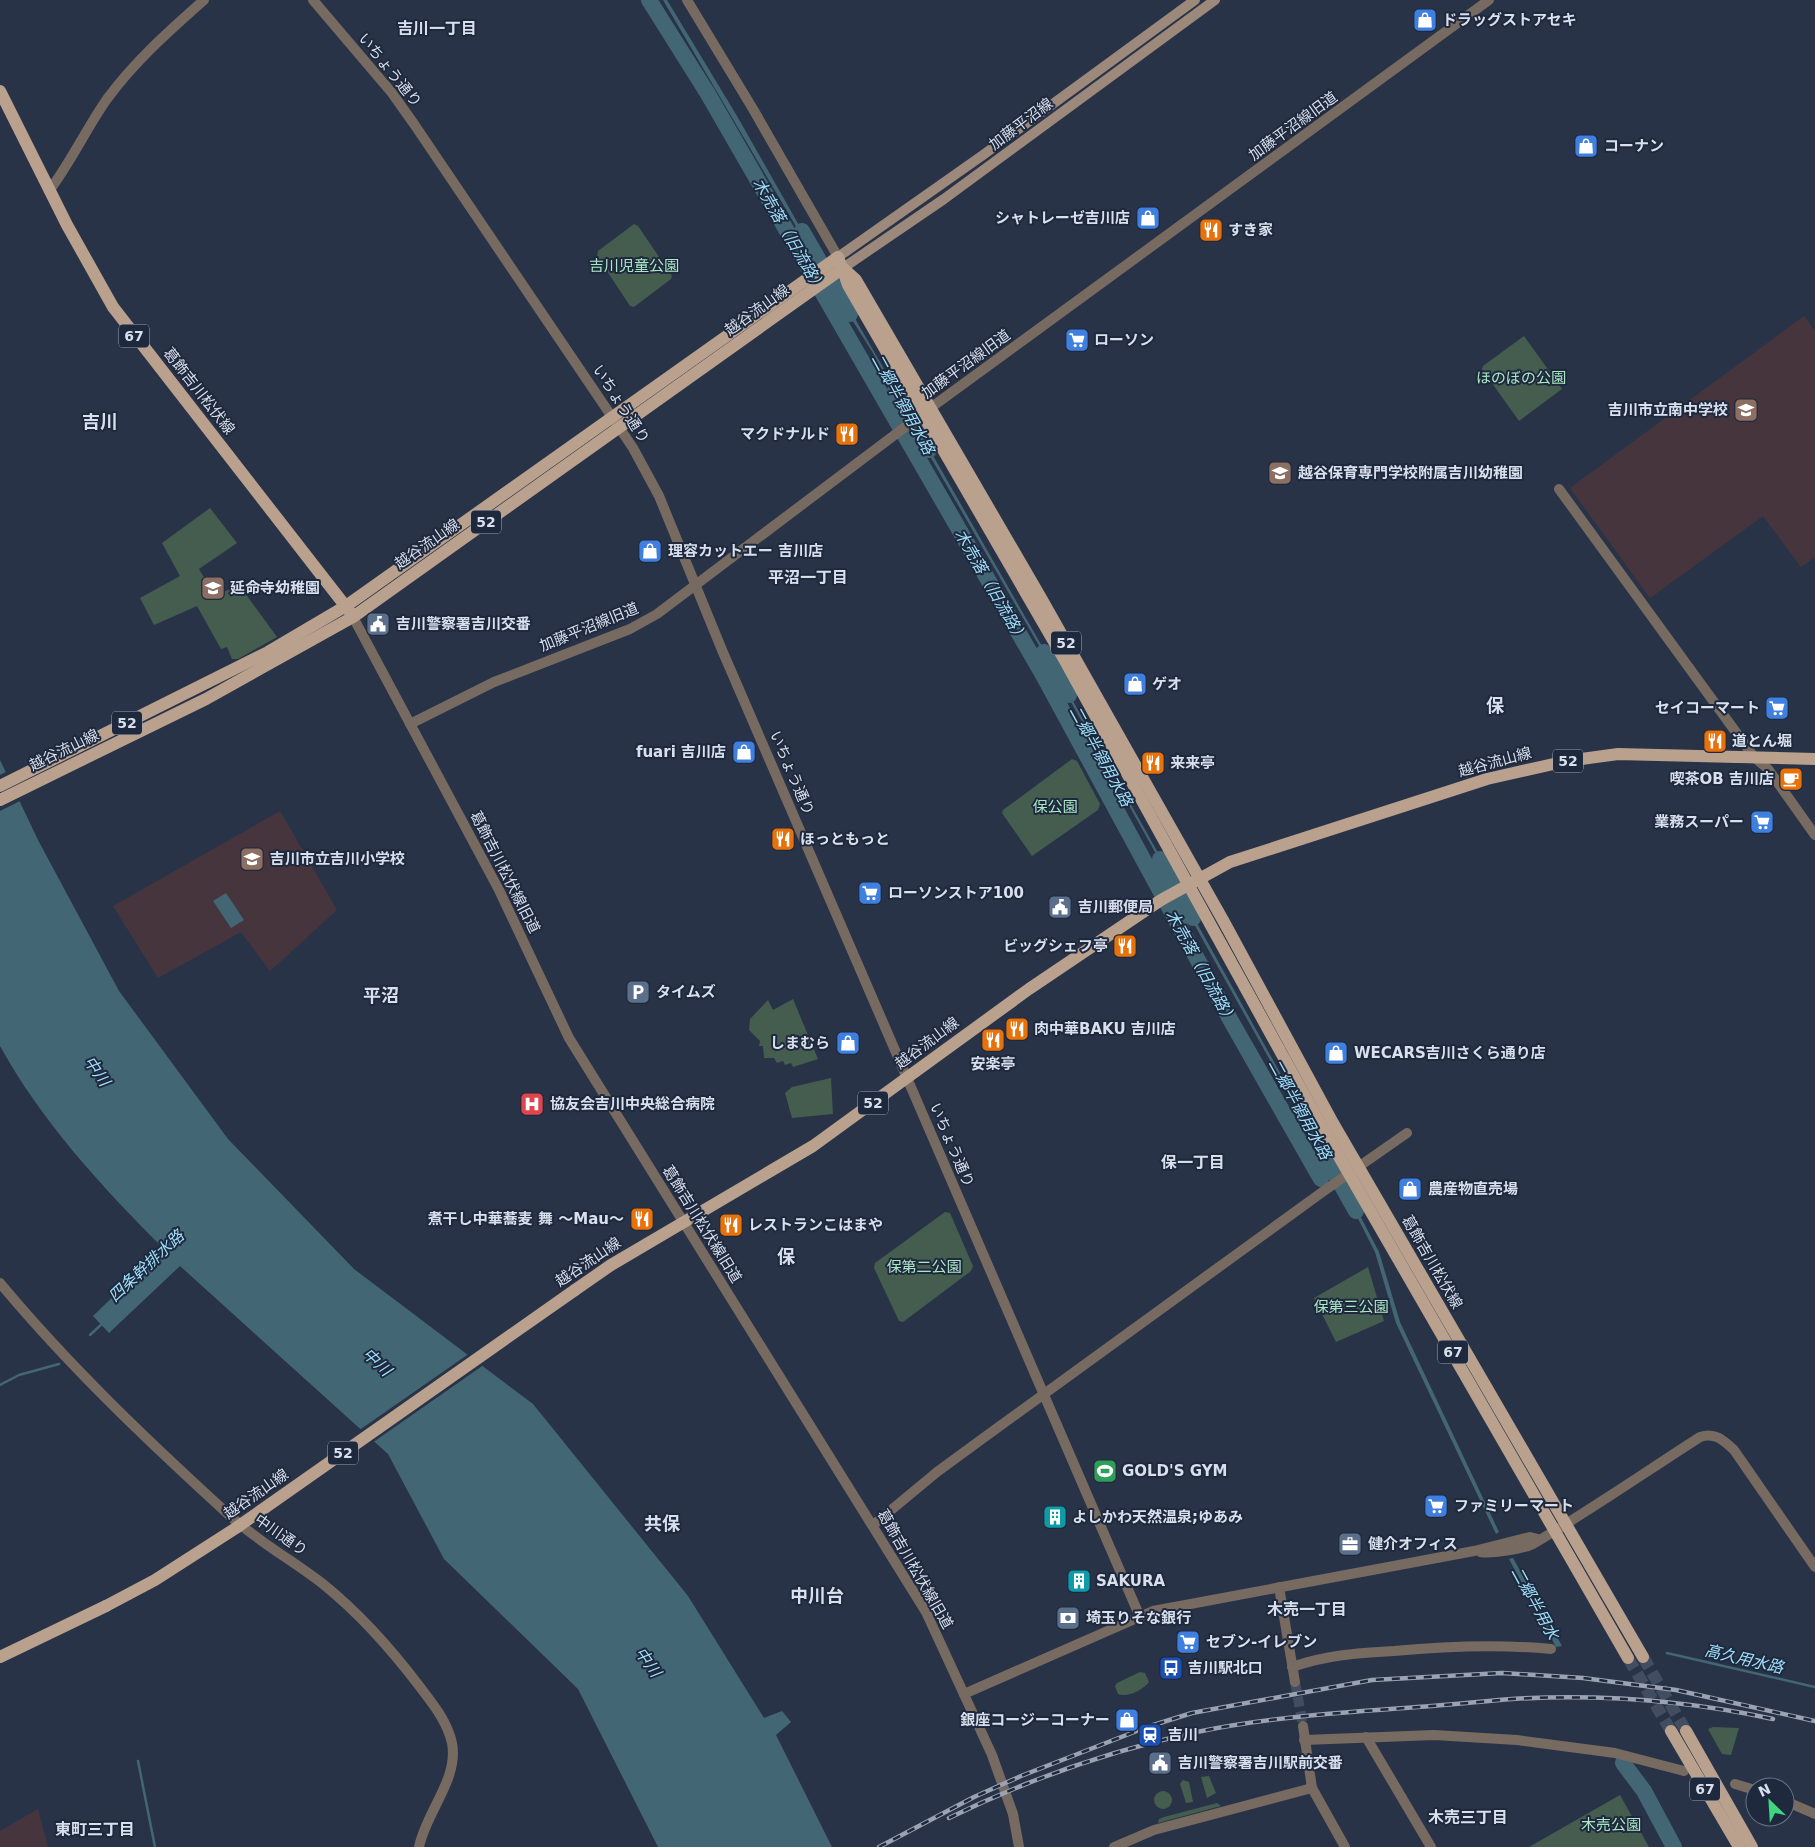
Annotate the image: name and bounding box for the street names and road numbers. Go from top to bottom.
street label: いちょう通り [355,29,425,111]
street label: 加藤平沼線旧道 [1245,88,1341,164]
street label: 加藤平沼線 [986,94,1056,154]
street label: 越谷流山線 [721,281,793,340]
road number: 67 [119,324,149,348]
street label: 加藤平沼線旧道 [918,326,1014,402]
street label: 葛飾吉川松伏線 [160,344,238,438]
street label: いちょう通り [589,361,653,447]
road number: 52 [471,511,501,534]
street label: 越谷流山線 [390,515,463,573]
street label: 加藤平沼線旧道 [537,599,641,655]
road number: 52 [1051,632,1081,654]
road number: 52 [112,711,142,734]
street label: 越谷流山線 [25,725,102,775]
street label: いちょう通り [766,728,818,818]
street label: 越谷流山線 [1455,744,1534,781]
road number: 52 [1553,749,1583,772]
street label: 葛飾吉川松伏線旧道 [466,808,544,936]
street label: 越谷流山線 [891,1013,962,1073]
road number: 52 [858,1092,888,1114]
street label: いちょう通り [926,1100,978,1190]
street label: 葛飾吉川松伏線旧道 [659,1162,745,1286]
street label: 葛飾吉川松伏線 [1398,1212,1466,1312]
street label: 越谷流山線 [551,1234,624,1291]
road number: 67 [1438,1340,1468,1364]
road number: 52 [328,1442,358,1465]
street label: 越谷流山線 [219,1465,292,1523]
street label: 葛飾吉川松伏線旧道 [873,1506,957,1632]
street label: 中川通り [251,1510,311,1560]
road number: 67 [1690,1778,1720,1800]

